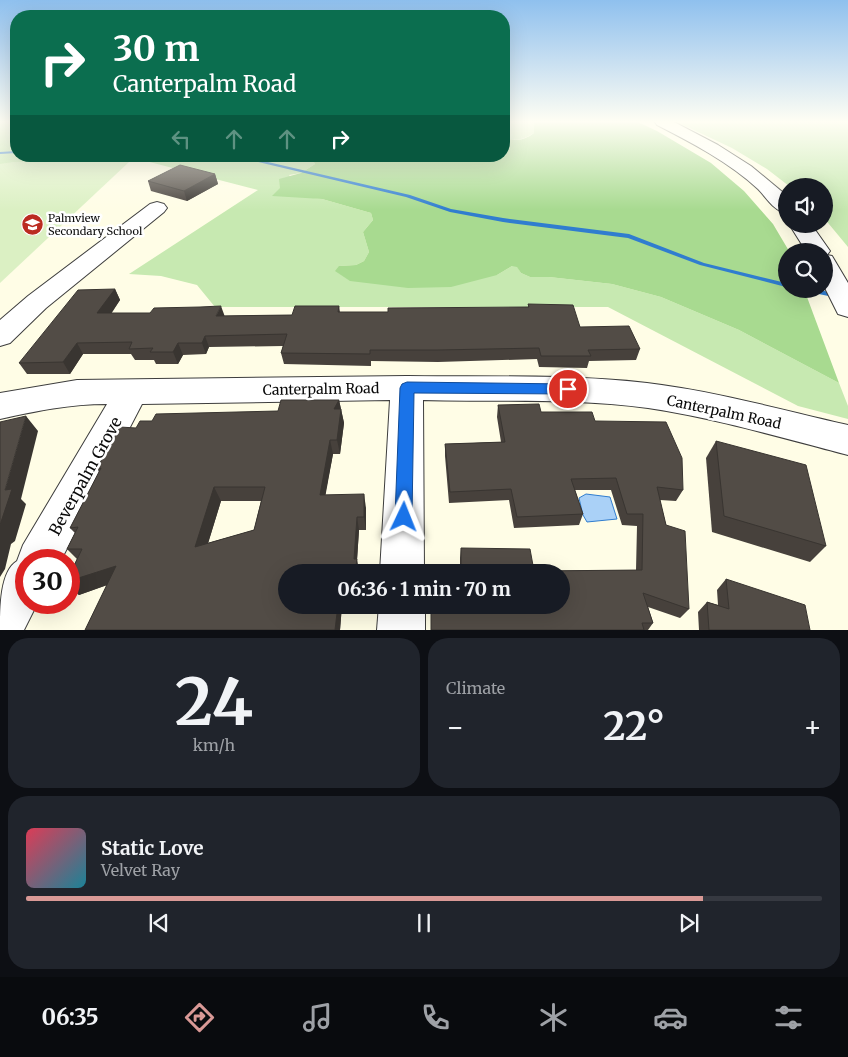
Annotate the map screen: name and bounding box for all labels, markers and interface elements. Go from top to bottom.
text: 30 m [113,27,199,71]
icon: right [30,30,95,95]
text: Canterpalm Road [113,70,296,98]
icon: left [167,125,195,153]
icon: ahead [220,125,248,153]
icon: ahead [273,125,301,153]
icon: right [326,125,354,153]
map controls [778,178,833,298]
button: sound [778,178,833,233]
place label: Palmview Secondary School [48,211,143,238]
school or university icon: Palmview Secondary School [20,212,44,236]
button: search [778,243,833,298]
pin [547,368,589,410]
icon: arrive [554,375,582,403]
street label: Canterpalm Road [263,379,380,399]
street label: Canterpalm Road [665,391,783,433]
street label: Beverpalm Grove [44,413,126,539]
position arrow [377,490,429,542]
speed limit sign: 30 [15,549,80,614]
text: 06:36 · 1 min · 70 m [337,577,511,601]
text: 24 [175,661,253,743]
text: Climate [446,678,505,698]
text: 22° [603,703,665,750]
text: − [446,709,465,745]
text: + [803,709,822,745]
text: km/h [193,735,235,755]
text: Static Love [101,836,204,860]
text: Velvet Ray [101,860,180,880]
icon: previous [145,909,173,937]
icon: pause [410,909,438,937]
icon: next [675,909,703,937]
icon: directions [182,1000,217,1035]
icon: music [300,1000,335,1035]
icon: phone [418,1000,453,1035]
icon: climate [536,1000,571,1035]
icon: car [653,1000,688,1035]
icon: filters [771,1000,806,1035]
text: 06:35 [41,1003,99,1031]

